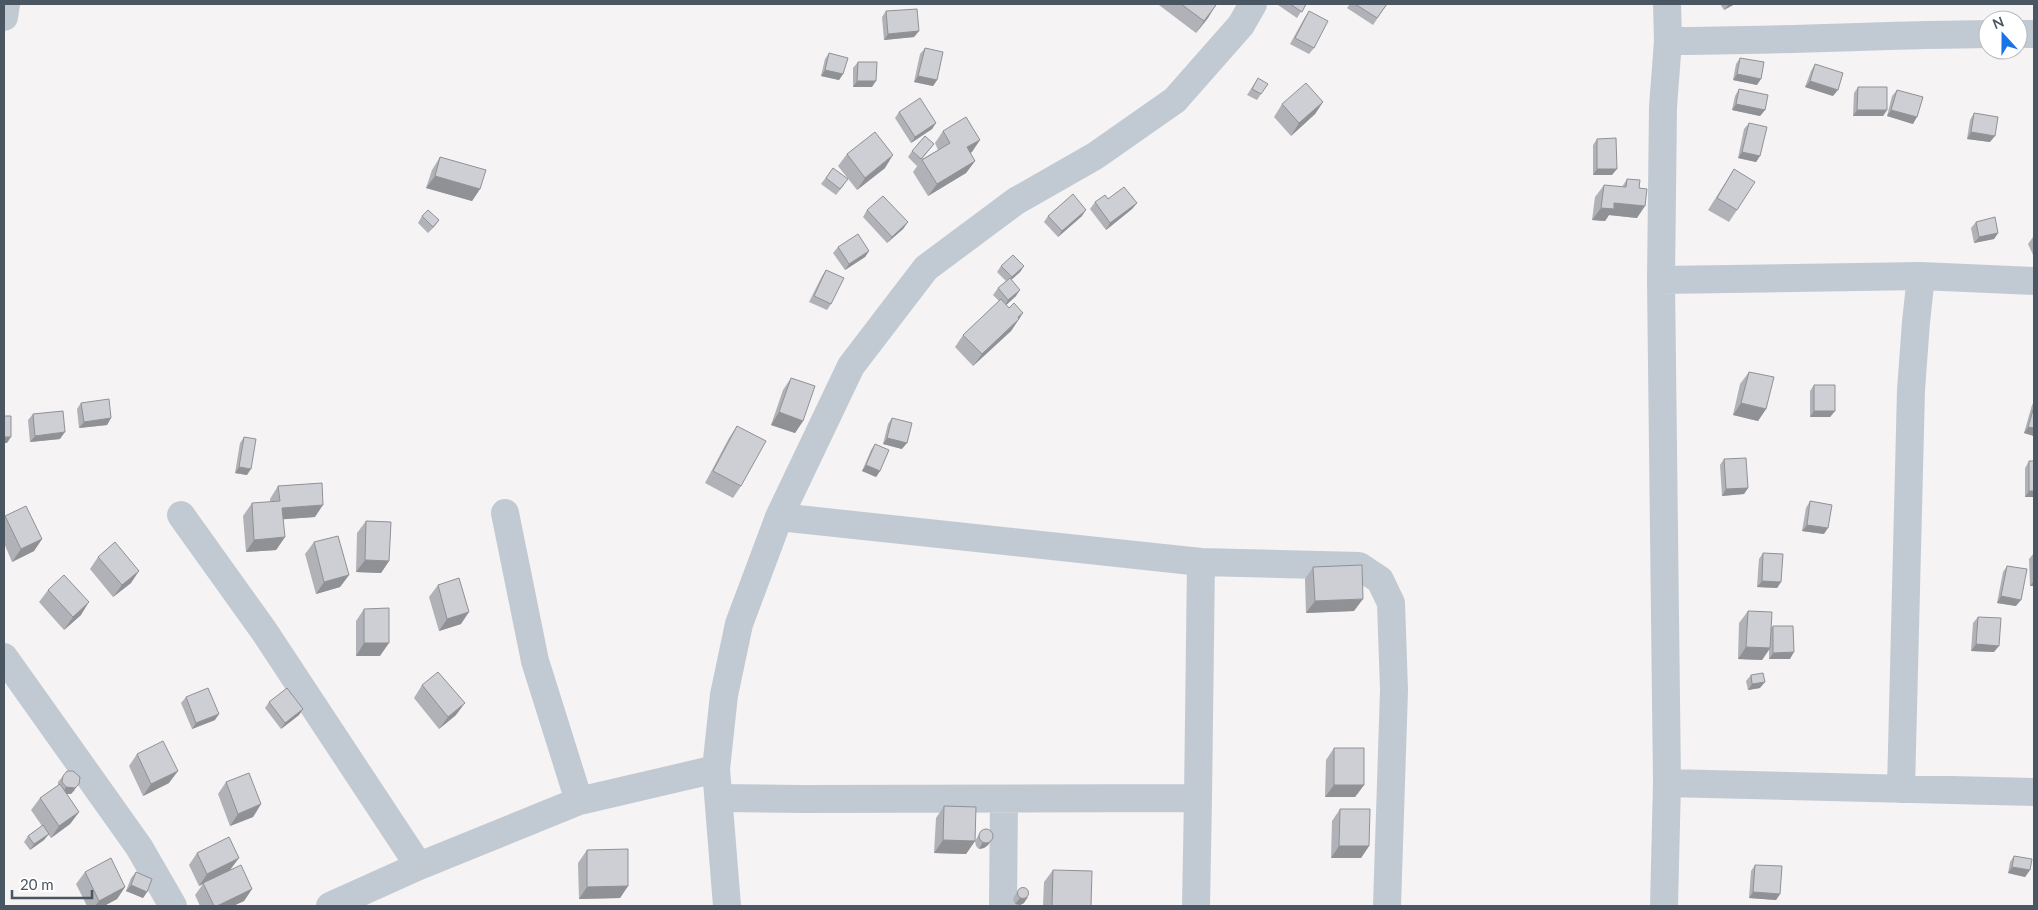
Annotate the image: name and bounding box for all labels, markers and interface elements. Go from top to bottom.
north arrow [1978,10,2028,60]
text: N [1990,13,2006,32]
scale bar [12,868,92,900]
text: 20 m [20,875,54,893]

